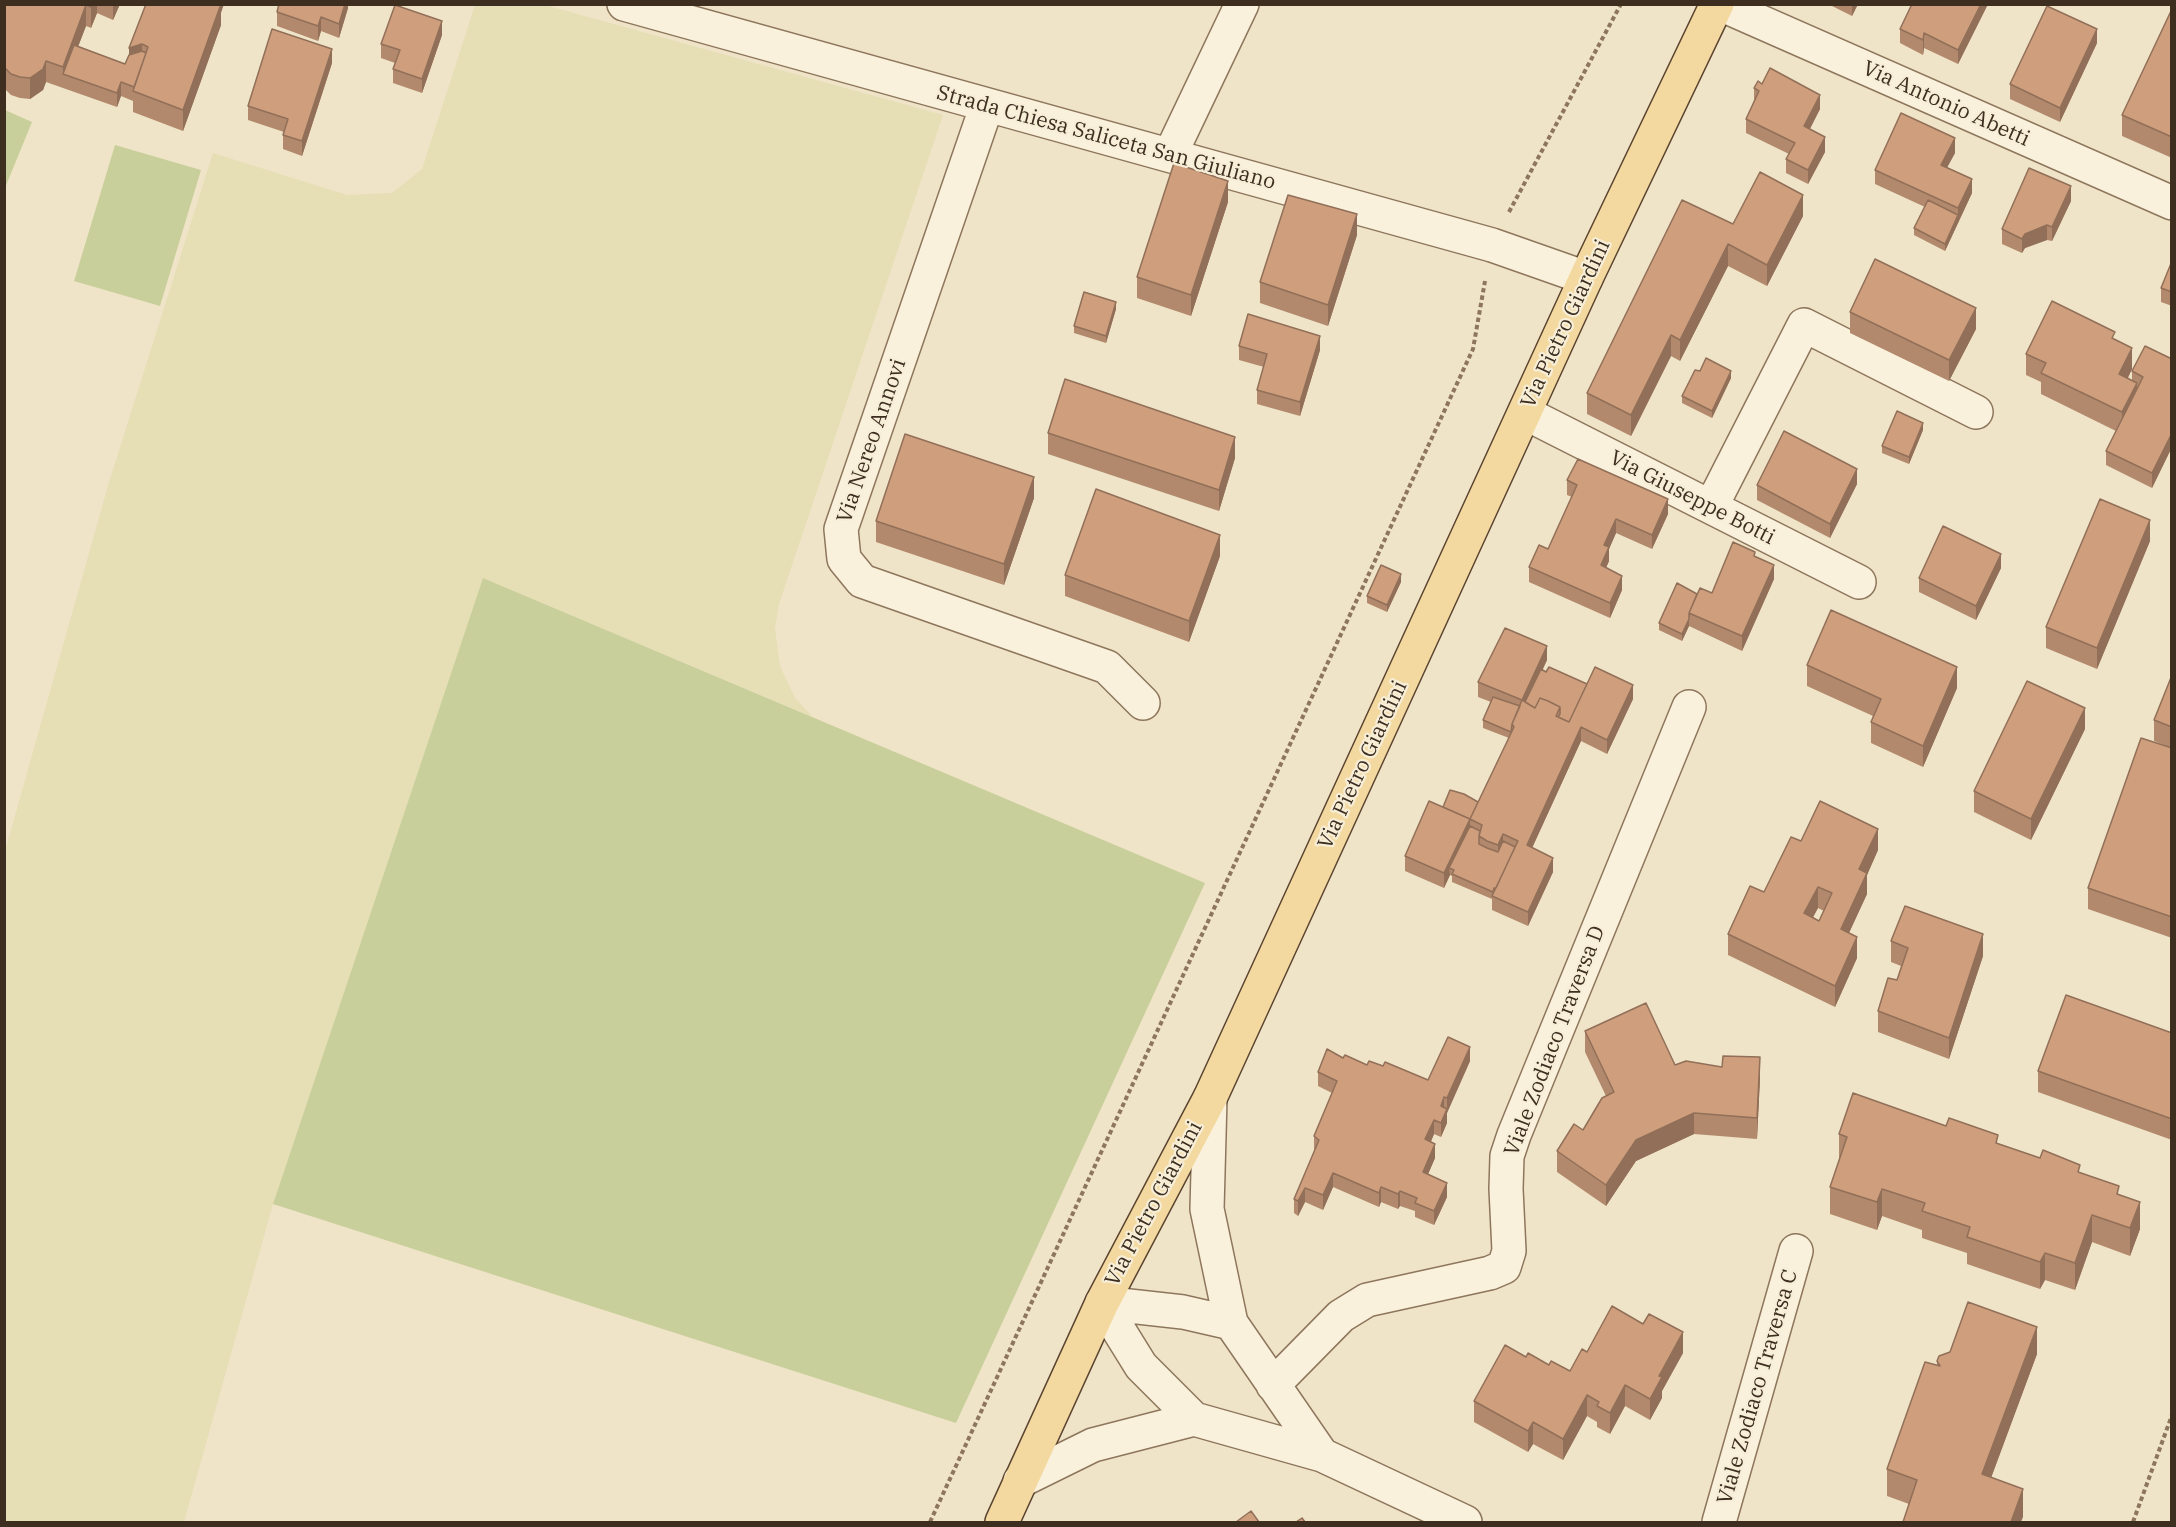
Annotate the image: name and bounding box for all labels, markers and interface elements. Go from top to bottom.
street label: Via Antonio Abetti [1859,56,2033,152]
street label: Strada Chiesa Saliceta San Giuliano [934,81,1278,195]
street label: Via Pietro Giardini [1516,236,1616,412]
street label: Via Nereo Annovi [832,356,912,526]
street label: Via Giuseppe Botti [1605,445,1779,551]
street label: Via Pietro Giardini [1313,677,1413,853]
street label: Viale Zodiaco Traversa D [1499,922,1611,1160]
street label: Via Pietro Giardini [1100,1117,1208,1291]
street label: Viale Zodiaco Traversa C [1712,1267,1804,1507]

